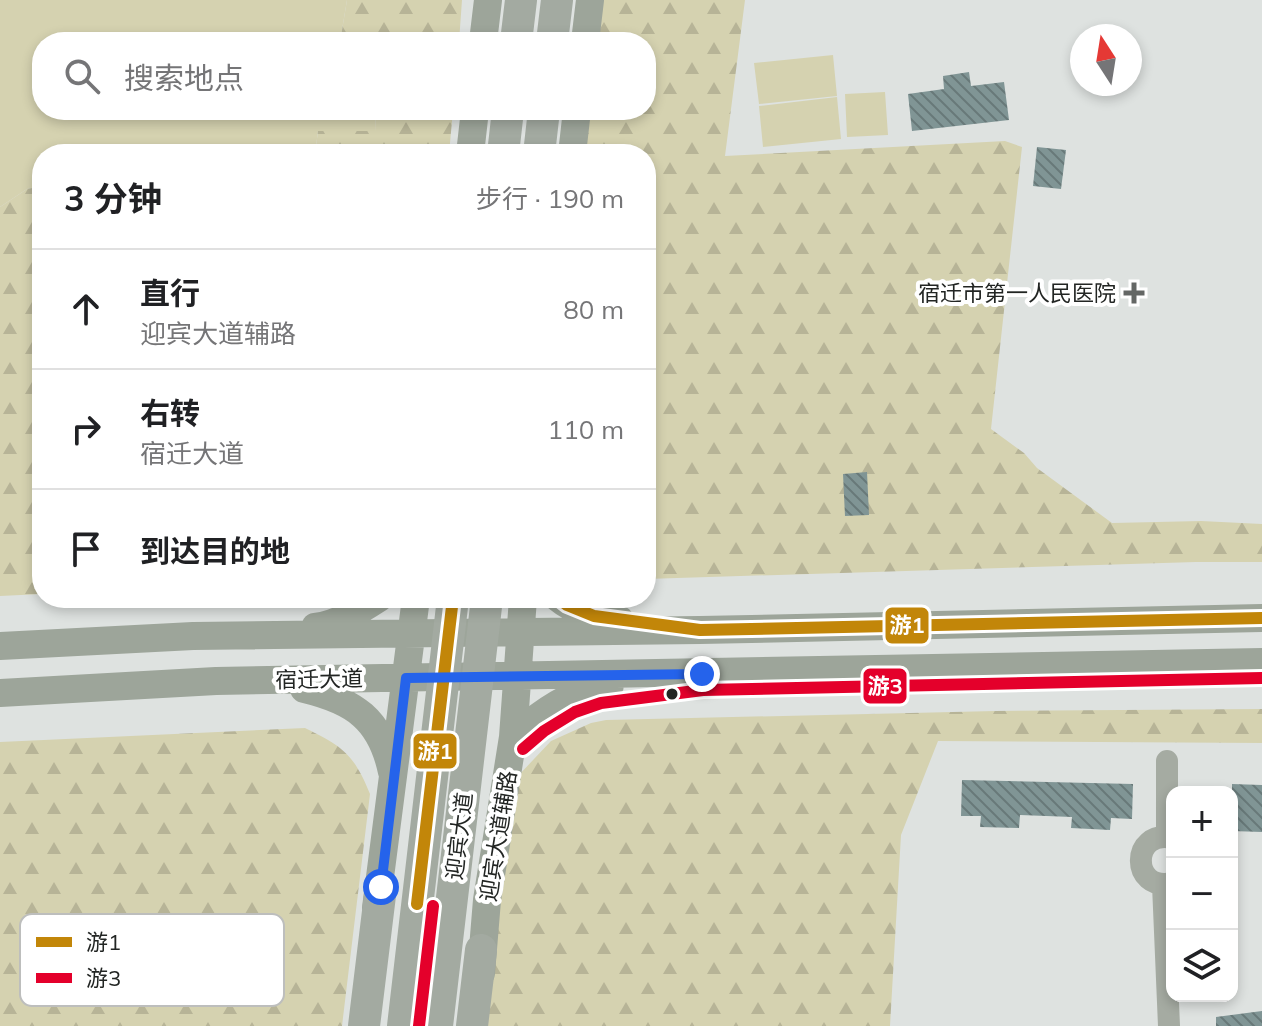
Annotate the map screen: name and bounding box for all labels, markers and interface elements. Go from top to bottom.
north arrow [1070,24,1142,96]
search box [32,32,656,120]
icon: search [60,54,104,98]
text: 搜索地点 [124,59,244,97]
text: 3 分钟 [64,177,162,220]
text: 步行 · 190 m [476,182,624,215]
text: 直行 [140,274,200,312]
place label: 宿迁市第一人民医院 [918,279,1116,307]
marker: 宿迁市第一人民医院 [1123,282,1145,304]
icon: ahead [64,287,108,331]
text: 80 m [563,293,624,326]
text: 迎宾大道辅路 [140,317,296,350]
text: 右转 [140,394,200,432]
icon: right [64,407,108,451]
text: 110 m [548,413,624,446]
text: 宿迁大道 [140,437,244,470]
icon: arrive [64,527,108,571]
text: 到达目的地 [140,532,290,570]
line badge: 游1 [884,606,930,645]
text: 游1 [889,611,925,639]
route end [684,656,720,692]
street label: 宿迁大道 [275,664,363,694]
line badge: 游3 [862,667,908,705]
text: 游3 [867,672,903,700]
unlabelled marker [664,686,680,702]
line badge: 游1 [412,732,458,770]
text: 游1 [417,737,453,765]
street label: 迎宾大道辅路 [474,769,522,903]
map controls [1166,786,1238,1002]
button: + [1166,786,1238,858]
street label: 迎宾大道 [440,791,478,881]
button: − [1166,858,1238,930]
route start [363,869,399,905]
legend [20,914,284,1006]
text: 游1 [86,928,121,956]
button: layers [1166,930,1238,1002]
text: 游3 [86,964,121,992]

